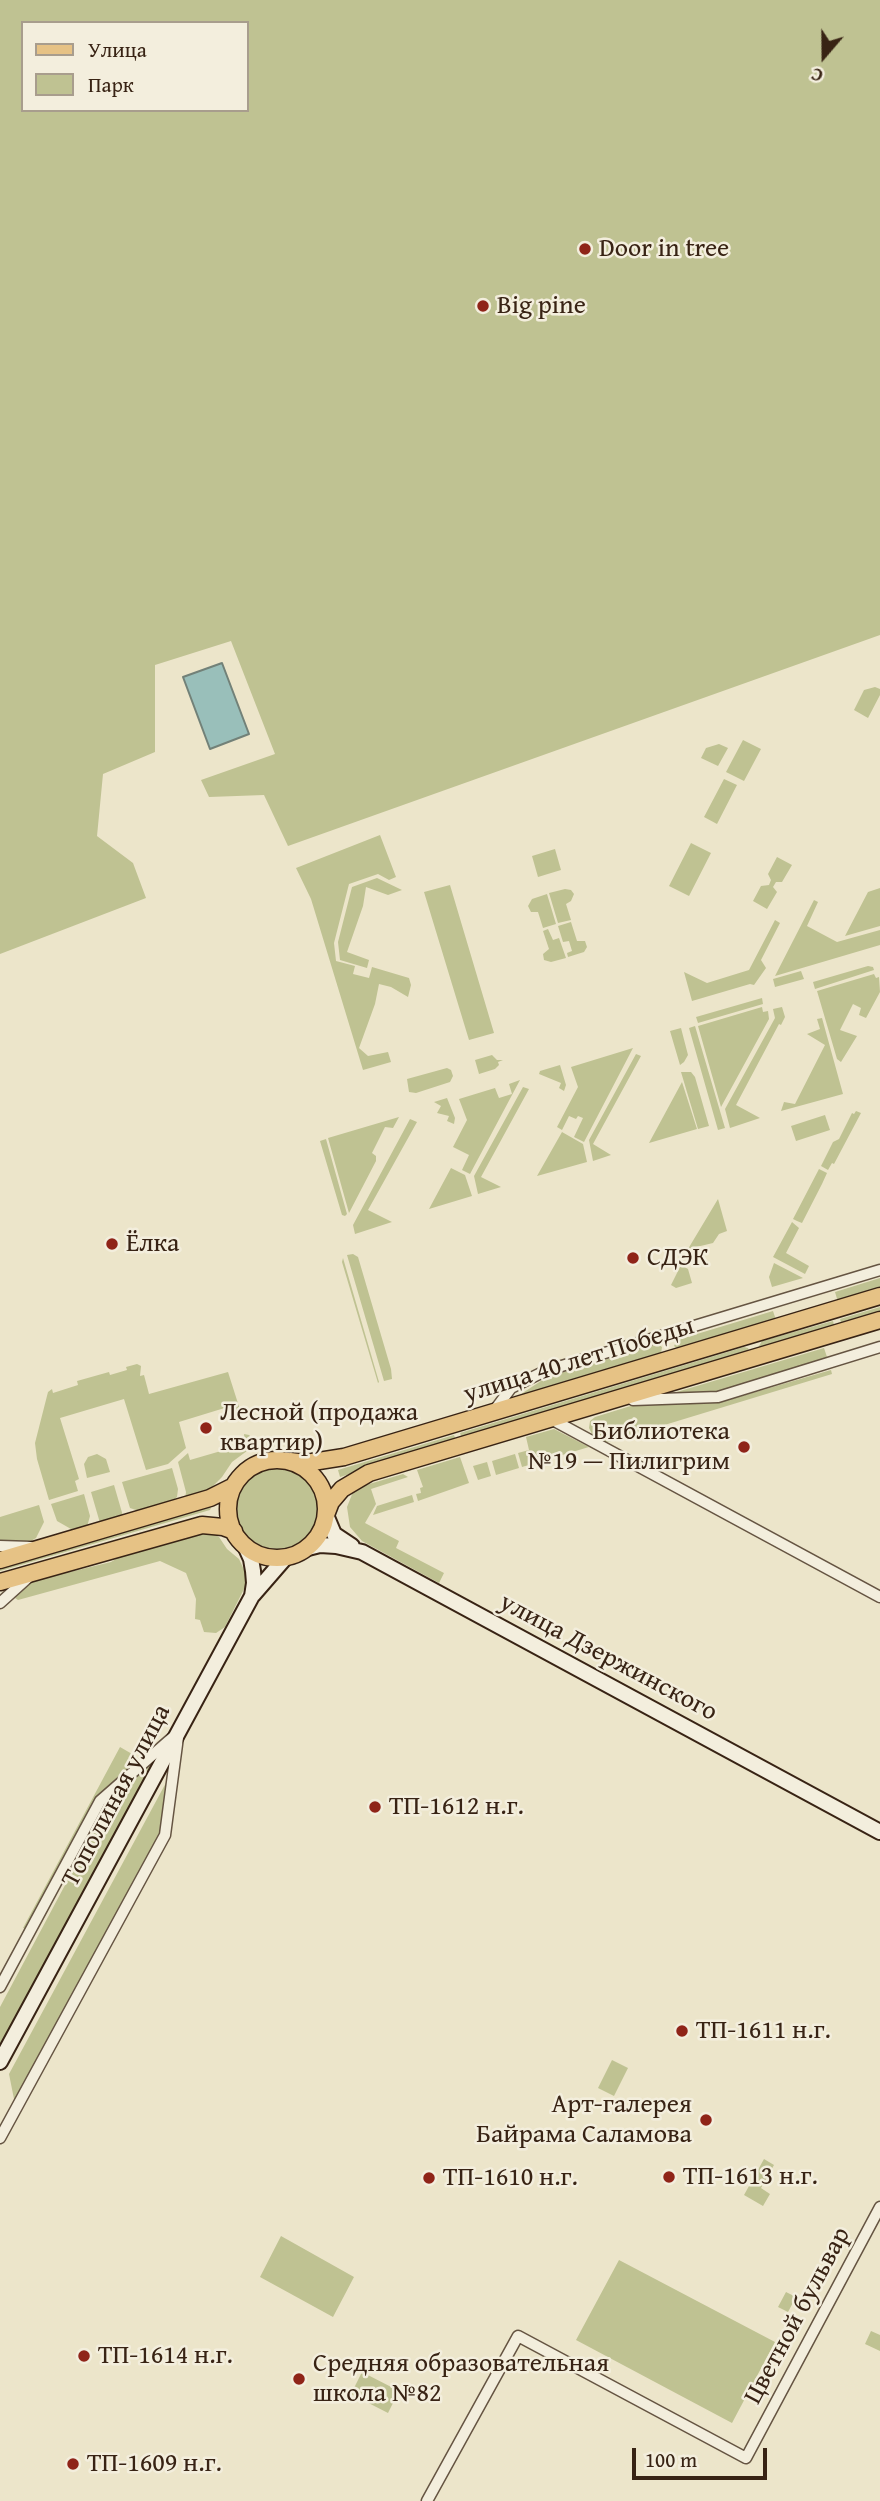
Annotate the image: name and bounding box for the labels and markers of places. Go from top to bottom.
place label: Door in tree [599,233,729,265]
marker: Door in tree [577,241,593,257]
place label: Big pine [497,290,586,322]
marker: Big pine [475,298,491,314]
place label: Ёлка [126,1228,179,1260]
marker: Ёлка [104,1236,120,1252]
place label: СДЭК [647,1242,709,1274]
marker: СДЭК [625,1250,641,1266]
place label: Лесной (продажа квартир) [220,1397,418,1458]
place label: Библиотека №19 — Пилигрим [528,1416,730,1478]
marker: Лесной (продажа квартир) [198,1420,214,1436]
marker: Библиотека №19 — Пилигрим [736,1439,752,1455]
place label: ТП-1612 н.г. [389,1791,524,1823]
marker: ТП-1612 н.г. [367,1799,383,1815]
place label: ТП-1611 н.г. [696,2015,831,2047]
marker: ТП-1611 н.г. [674,2023,690,2039]
place label: Арт-галерея Байрама Саламова [476,2089,692,2150]
marker: Арт-галерея Байрама Саламова [698,2112,714,2128]
place label: ТП-1613 н.г. [683,2161,818,2193]
place label: ТП-1610 н.г. [443,2162,578,2194]
marker: ТП-1613 н.г. [661,2169,677,2185]
marker: ТП-1610 н.г. [421,2170,437,2186]
place label: ТП-1614 н.г. [98,2340,233,2372]
marker: ТП-1614 н.г. [76,2348,92,2364]
place label: Средняя образовательная школа №82 [313,2348,609,2410]
marker: Средняя образовательная школа №82 [291,2371,307,2387]
place label: ТП-1609 н.г. [87,2448,222,2480]
marker: ТП-1609 н.г. [65,2456,81,2472]

